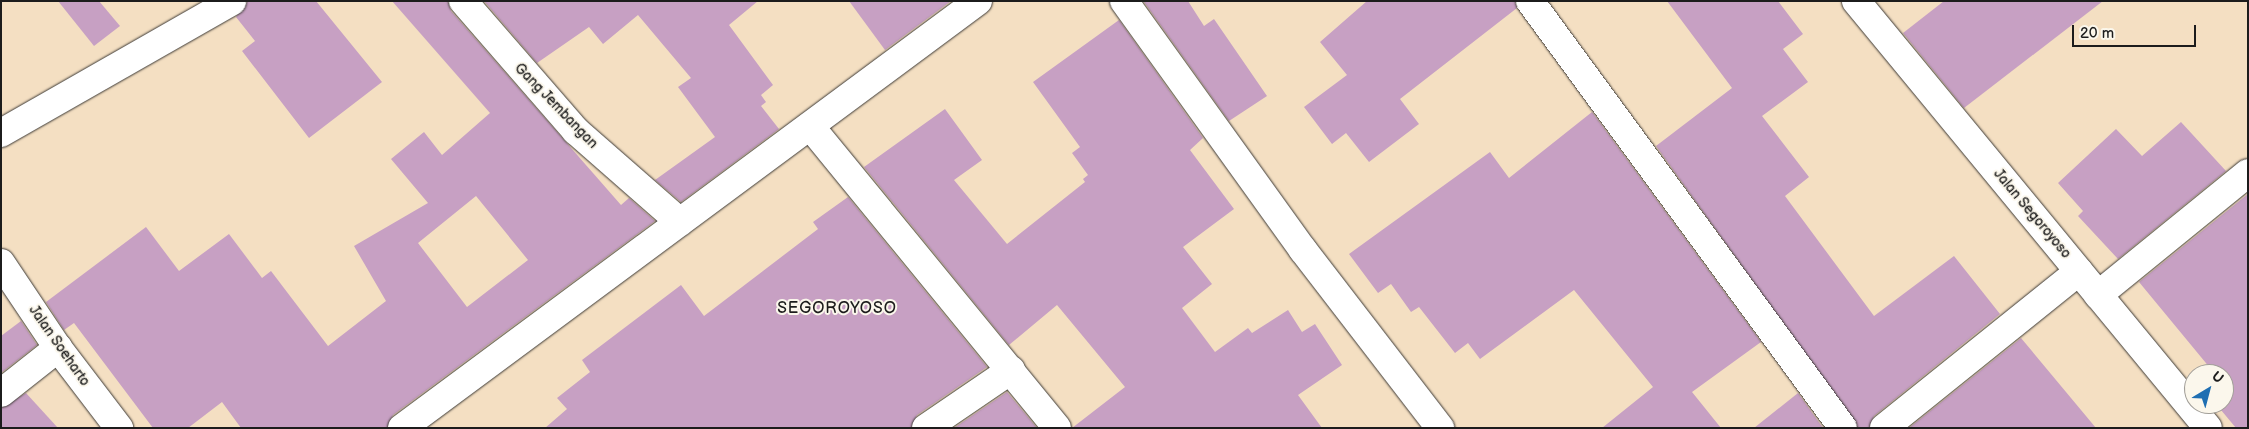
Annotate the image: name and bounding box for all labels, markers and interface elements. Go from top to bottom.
scale bar [2074,15,2198,47]
text: 20 m [2080,24,2114,43]
street label: Gang Jembangan [511,60,601,152]
street label: Jalan Segoroyoso [1990,166,2074,262]
district label: SEGOROYOSO [776,299,898,319]
street label: Jalan Soeharto [25,302,93,390]
north arrow [2184,364,2234,414]
text: U [2209,368,2227,387]

